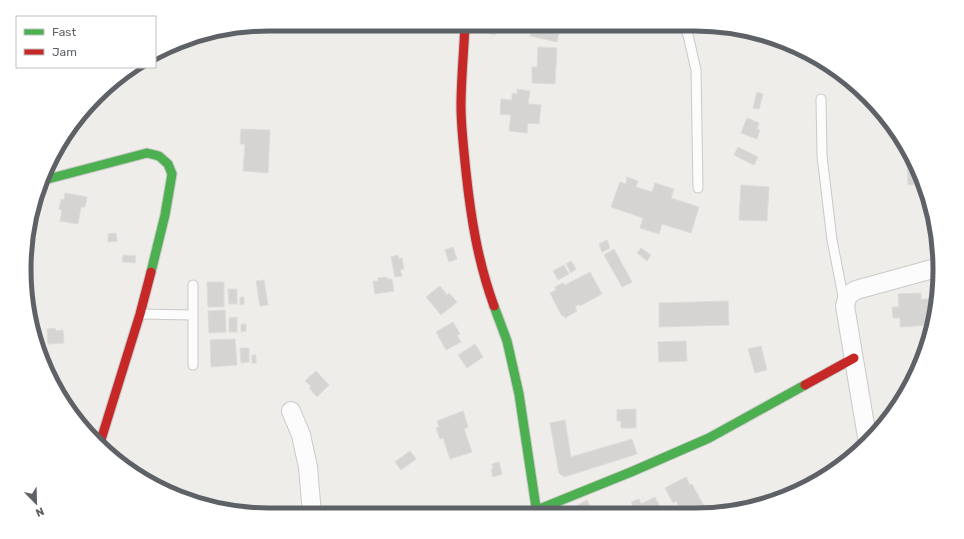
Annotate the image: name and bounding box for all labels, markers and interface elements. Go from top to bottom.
legend [16,16,156,68]
text: Fast [52,25,76,39]
text: Jam [52,45,77,59]
north arrow [16,483,56,523]
text: N [33,504,46,519]

